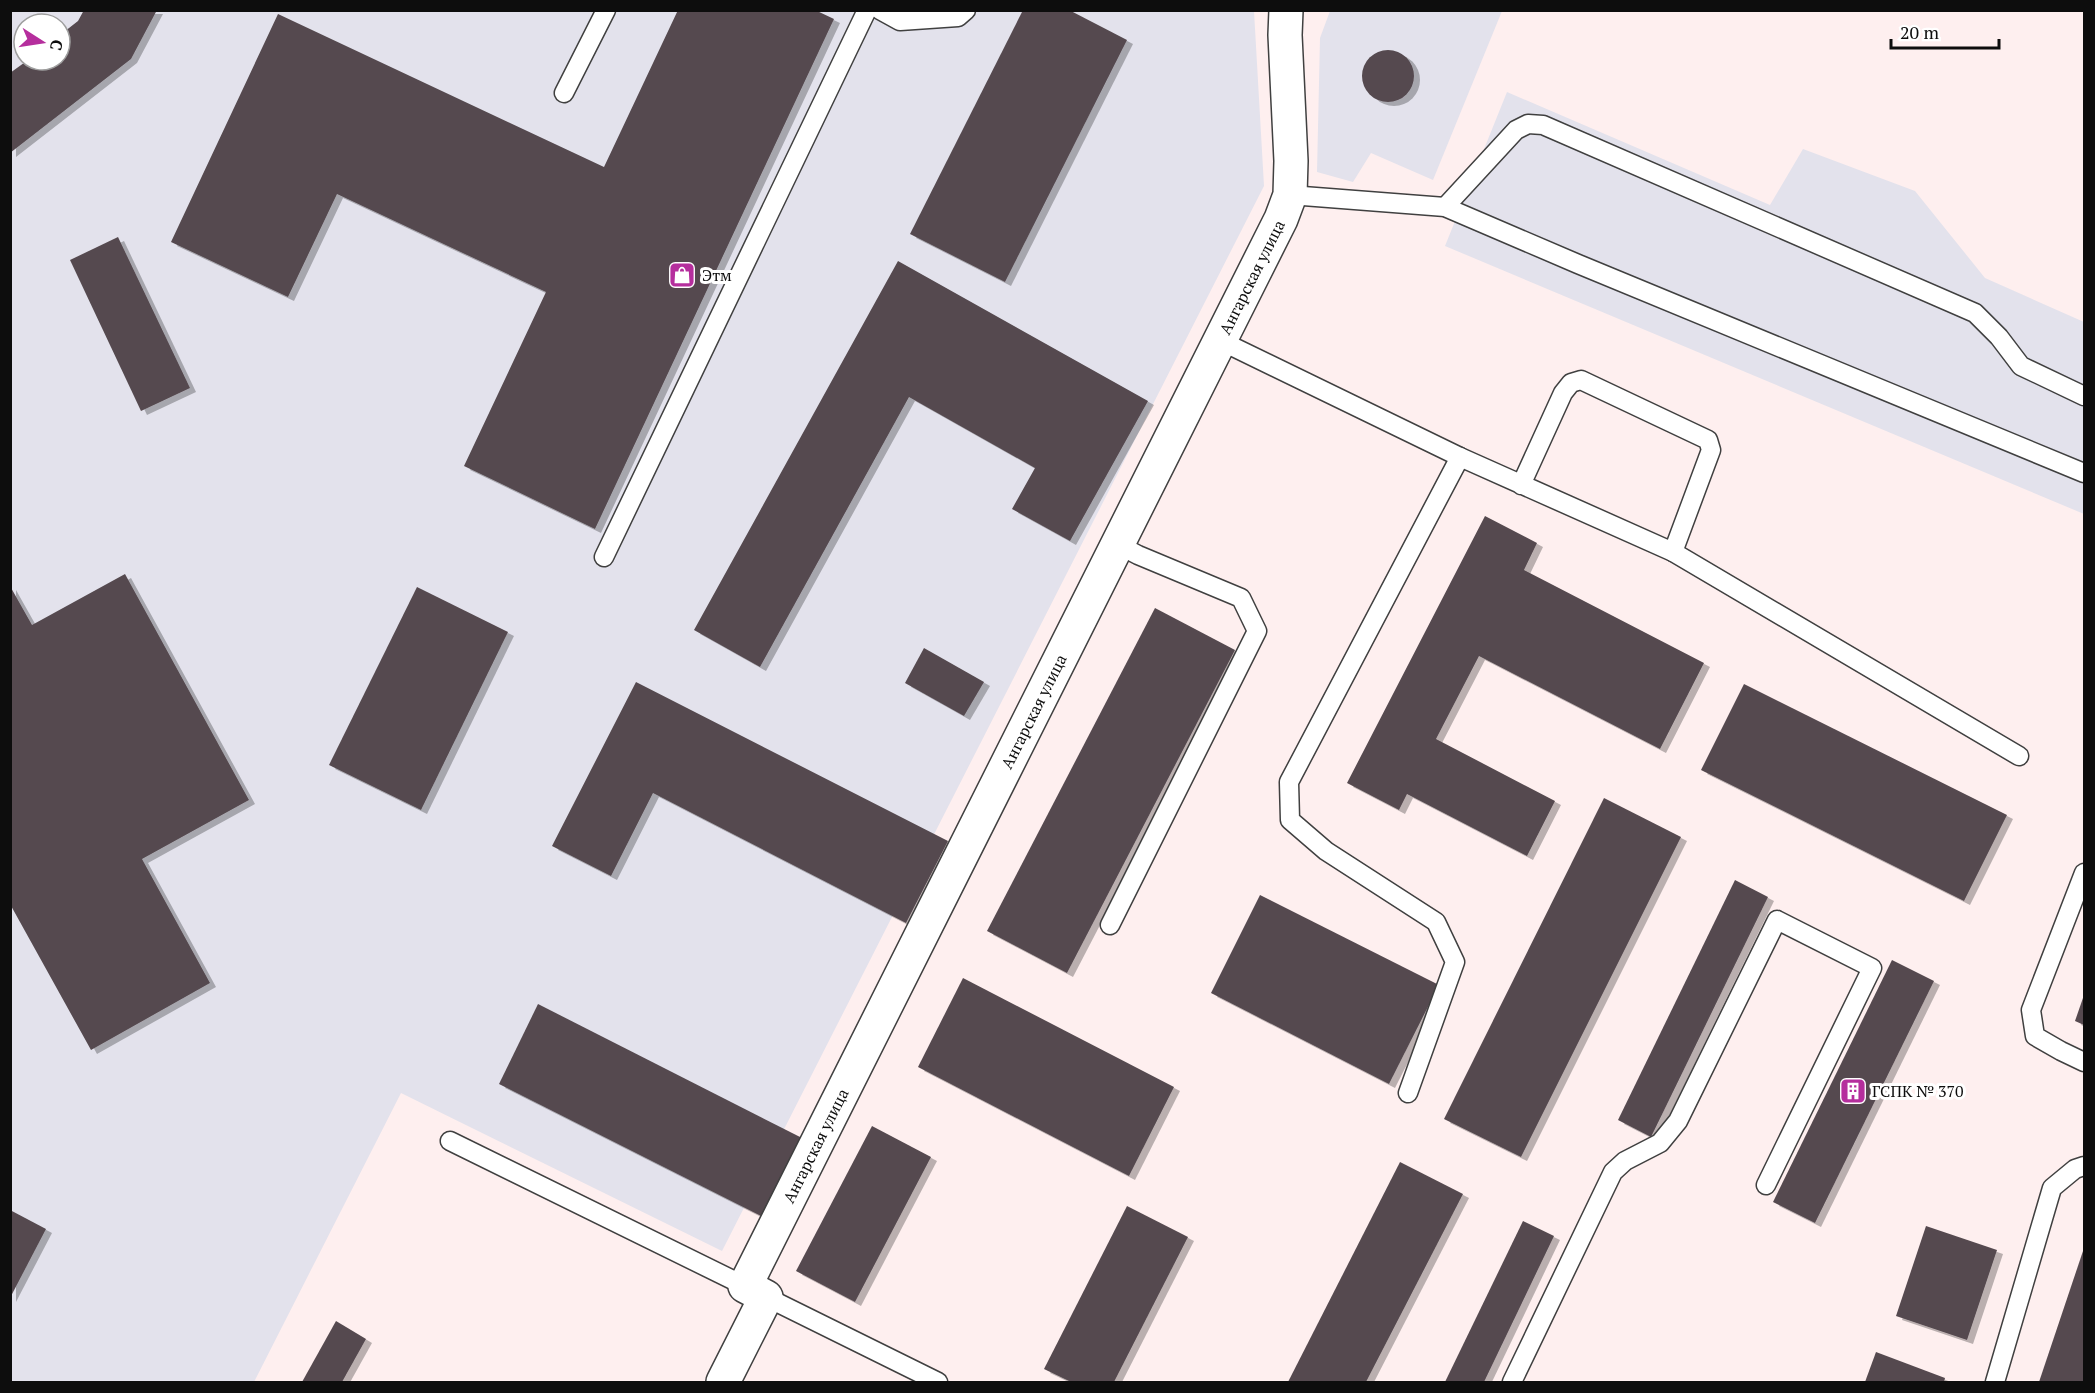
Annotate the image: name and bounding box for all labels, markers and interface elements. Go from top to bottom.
north arrow [12,12,72,72]
scale bar [1891,12,1999,50]
text: 20 m [1900,20,1940,44]
text: С [45,38,69,53]
street label: Ангарская улица [1214,216,1290,338]
shop icon: Этм [667,260,697,290]
place label: Этм [702,264,732,286]
street label: Ангарская улица [996,650,1072,772]
building icon: ГСПК № 370 [1838,1076,1868,1106]
place label: ГСПК № 370 [1872,1080,1964,1102]
street label: Ангарская улица [777,1085,853,1207]

